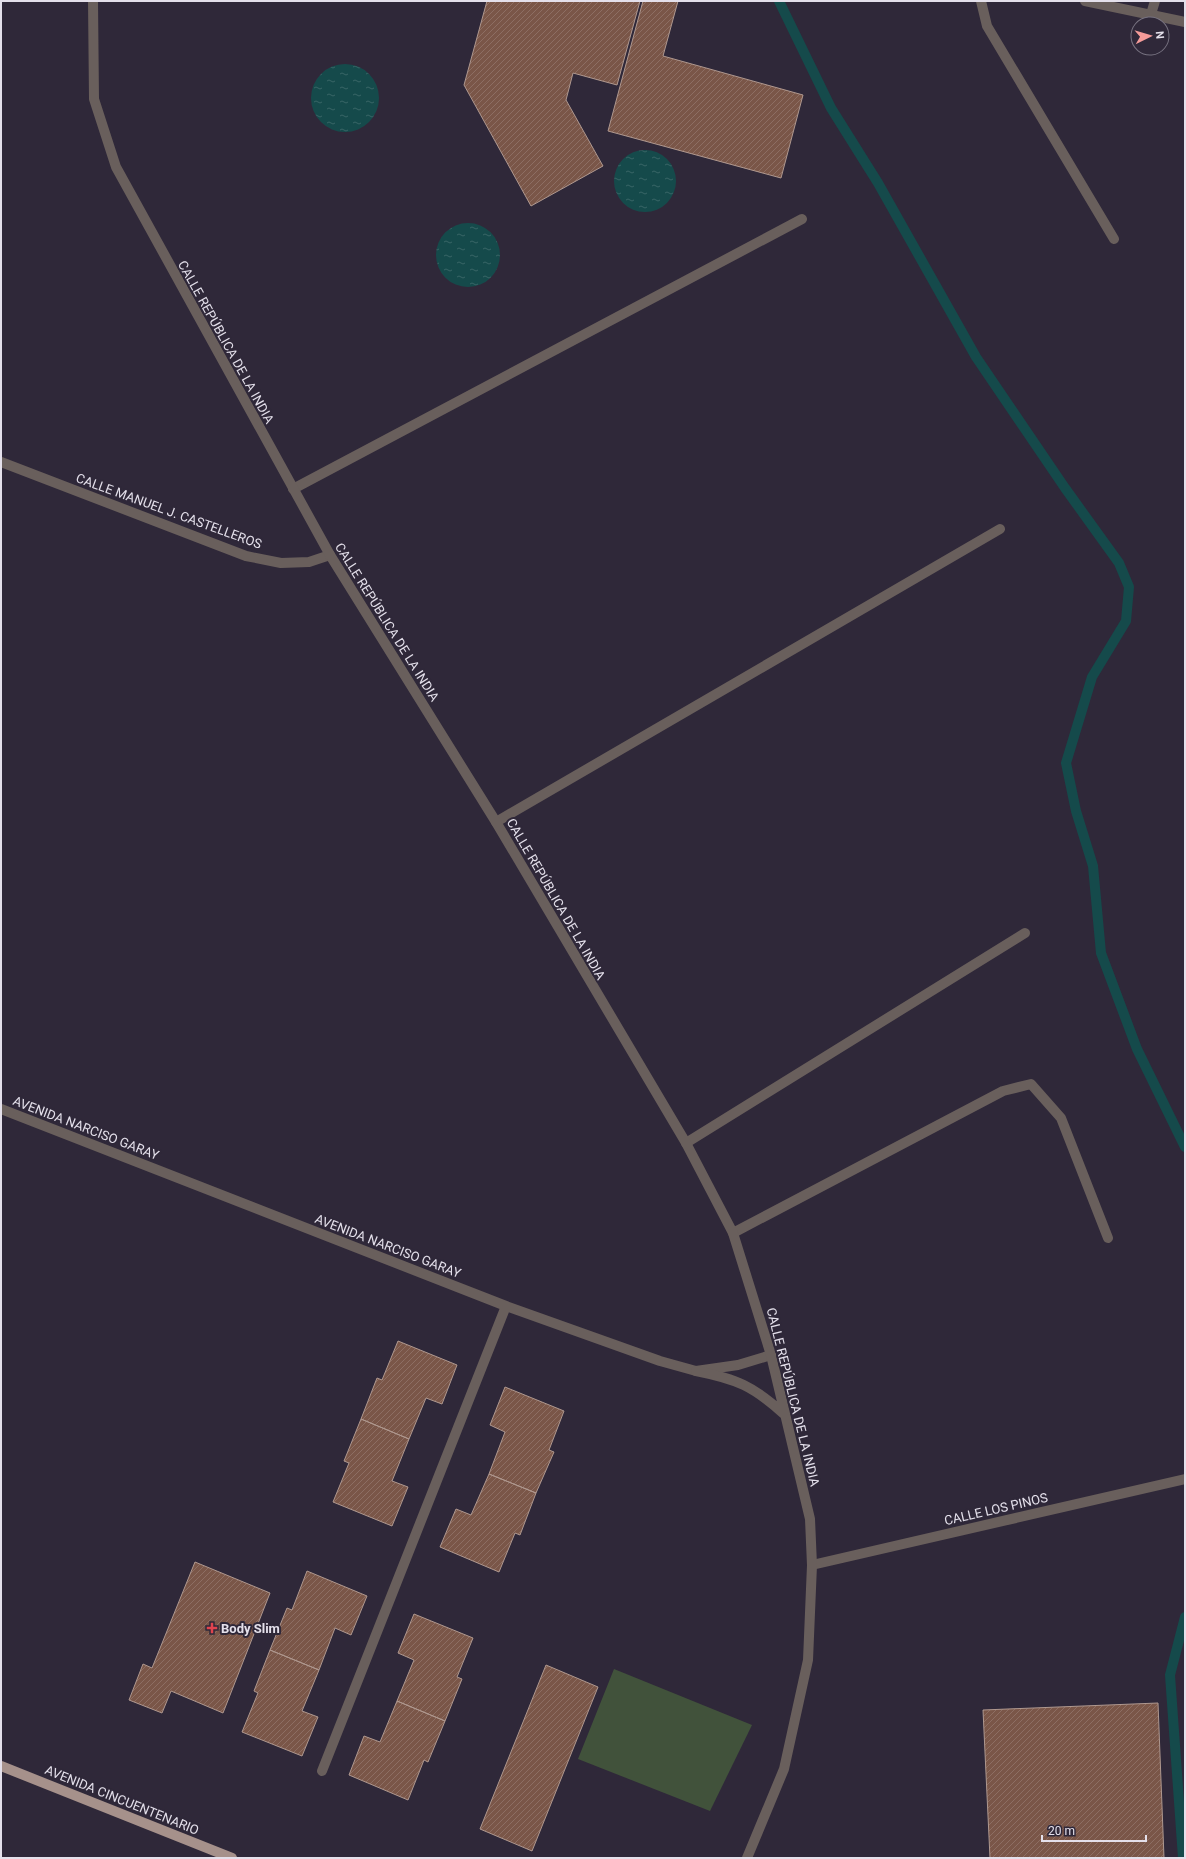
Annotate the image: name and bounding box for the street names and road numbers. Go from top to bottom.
street label: CALLE REPÚBLICA DE LA INDIA [175,258,277,426]
street label: CALLE MANUEL J. CASTELLEROS [74,470,264,552]
street label: CALLE REPÚBLICA DE LA INDIA [332,540,442,704]
street label: CALLE REPÚBLICA DE LA INDIA [504,816,609,983]
street label: AVENIDA NARCISO GARAY [11,1093,161,1163]
street label: AVENIDA NARCISO GARAY [313,1211,463,1281]
street label: CALLE REPÚBLICA DE LA INDIA [763,1306,823,1489]
street label: CALLE LOS PINOS [943,1490,1049,1528]
street label: AVENIDA CINCUENTENARIO [43,1762,201,1838]

